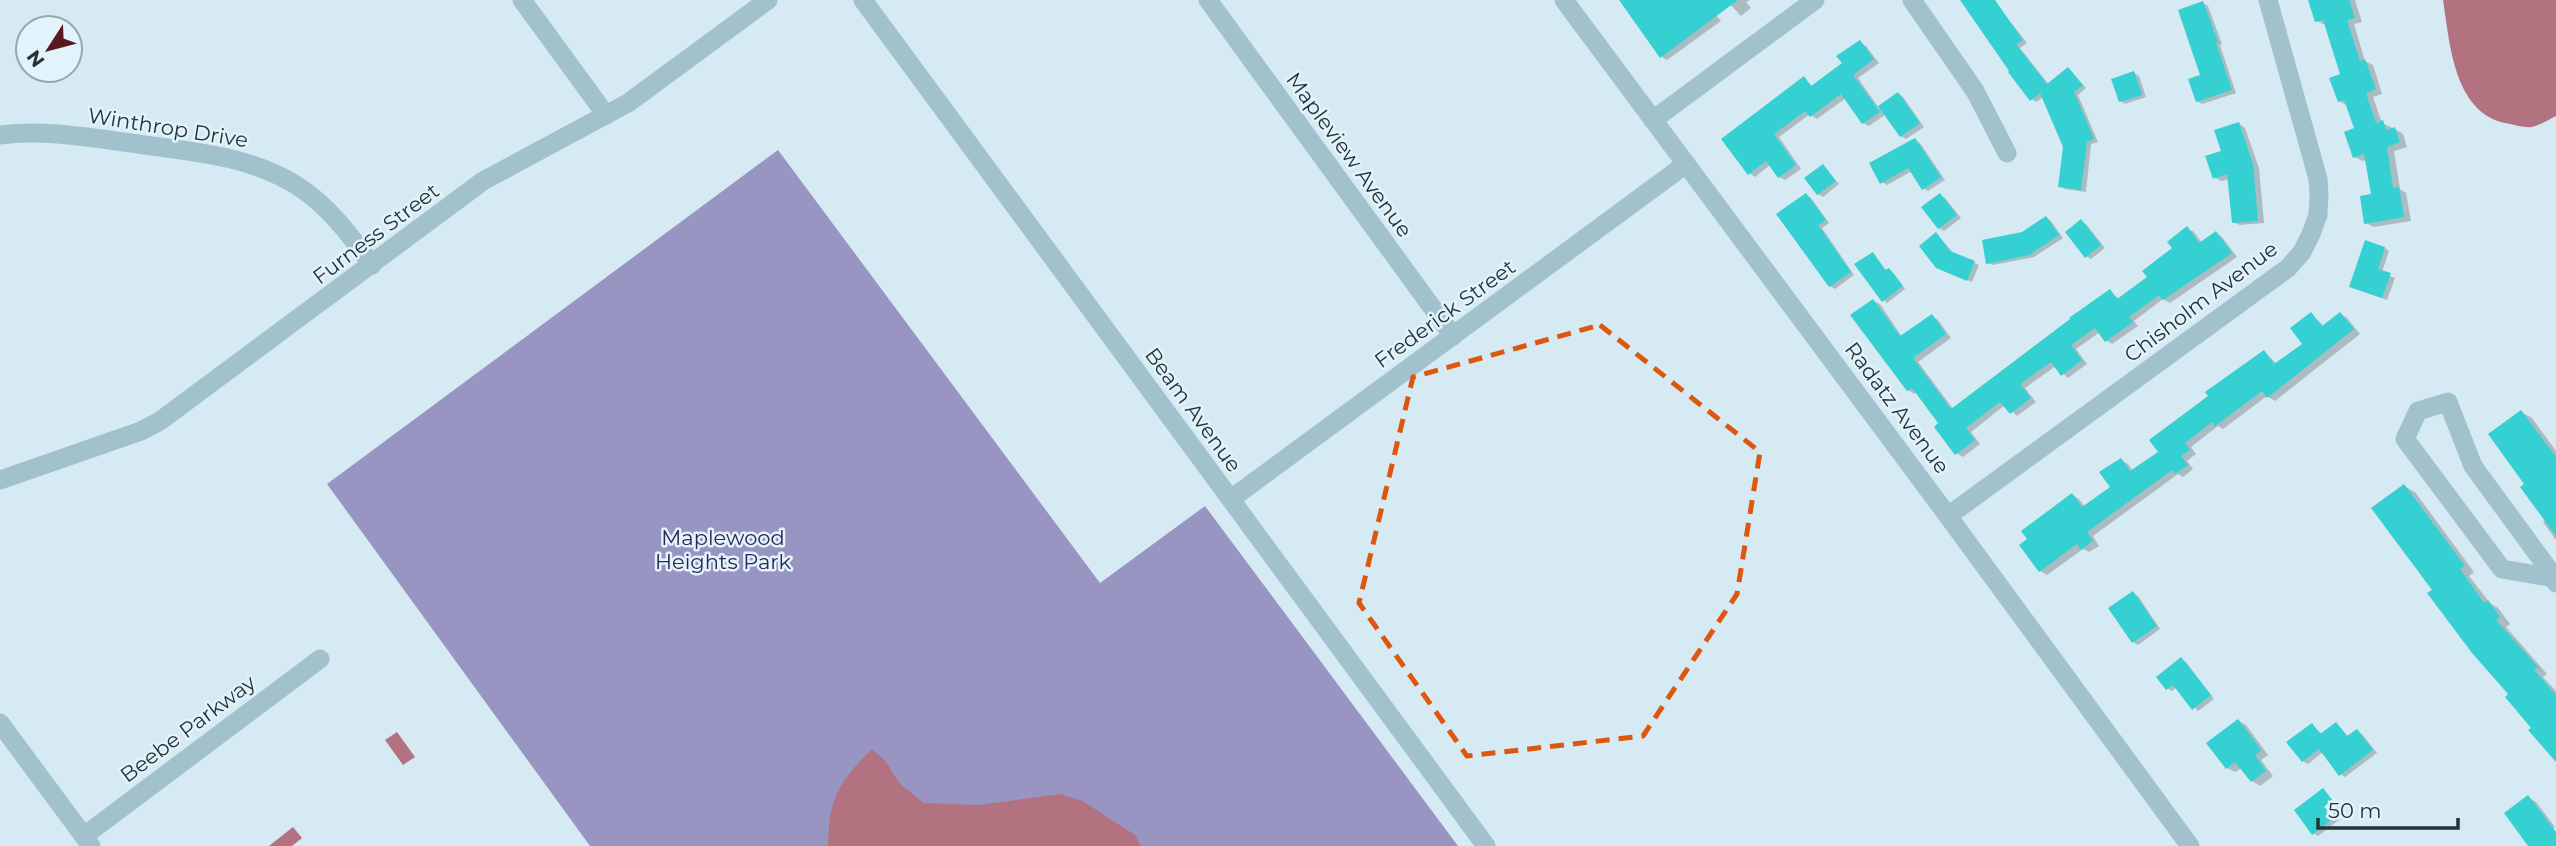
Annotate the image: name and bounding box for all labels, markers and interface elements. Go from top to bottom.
north arrow [14,14,84,84]
text: N [22,46,49,72]
street label: Mapleview Avenue [1281,67,1418,242]
street label: Winthrop Drive [86,103,250,152]
street label: Furness Street [308,178,444,289]
street label: Chisholm Avenue [2119,236,2282,367]
street label: Frederick Street [1369,254,1520,373]
street label: Radatz Avenue [1840,337,1955,478]
street label: Beam Avenue [1140,343,1247,477]
park label: Maplewood Heights Park [655,525,792,574]
street label: Beebe Parkway [115,669,261,787]
scale bar [2318,786,2458,830]
text: 50 m [2328,798,2382,823]

